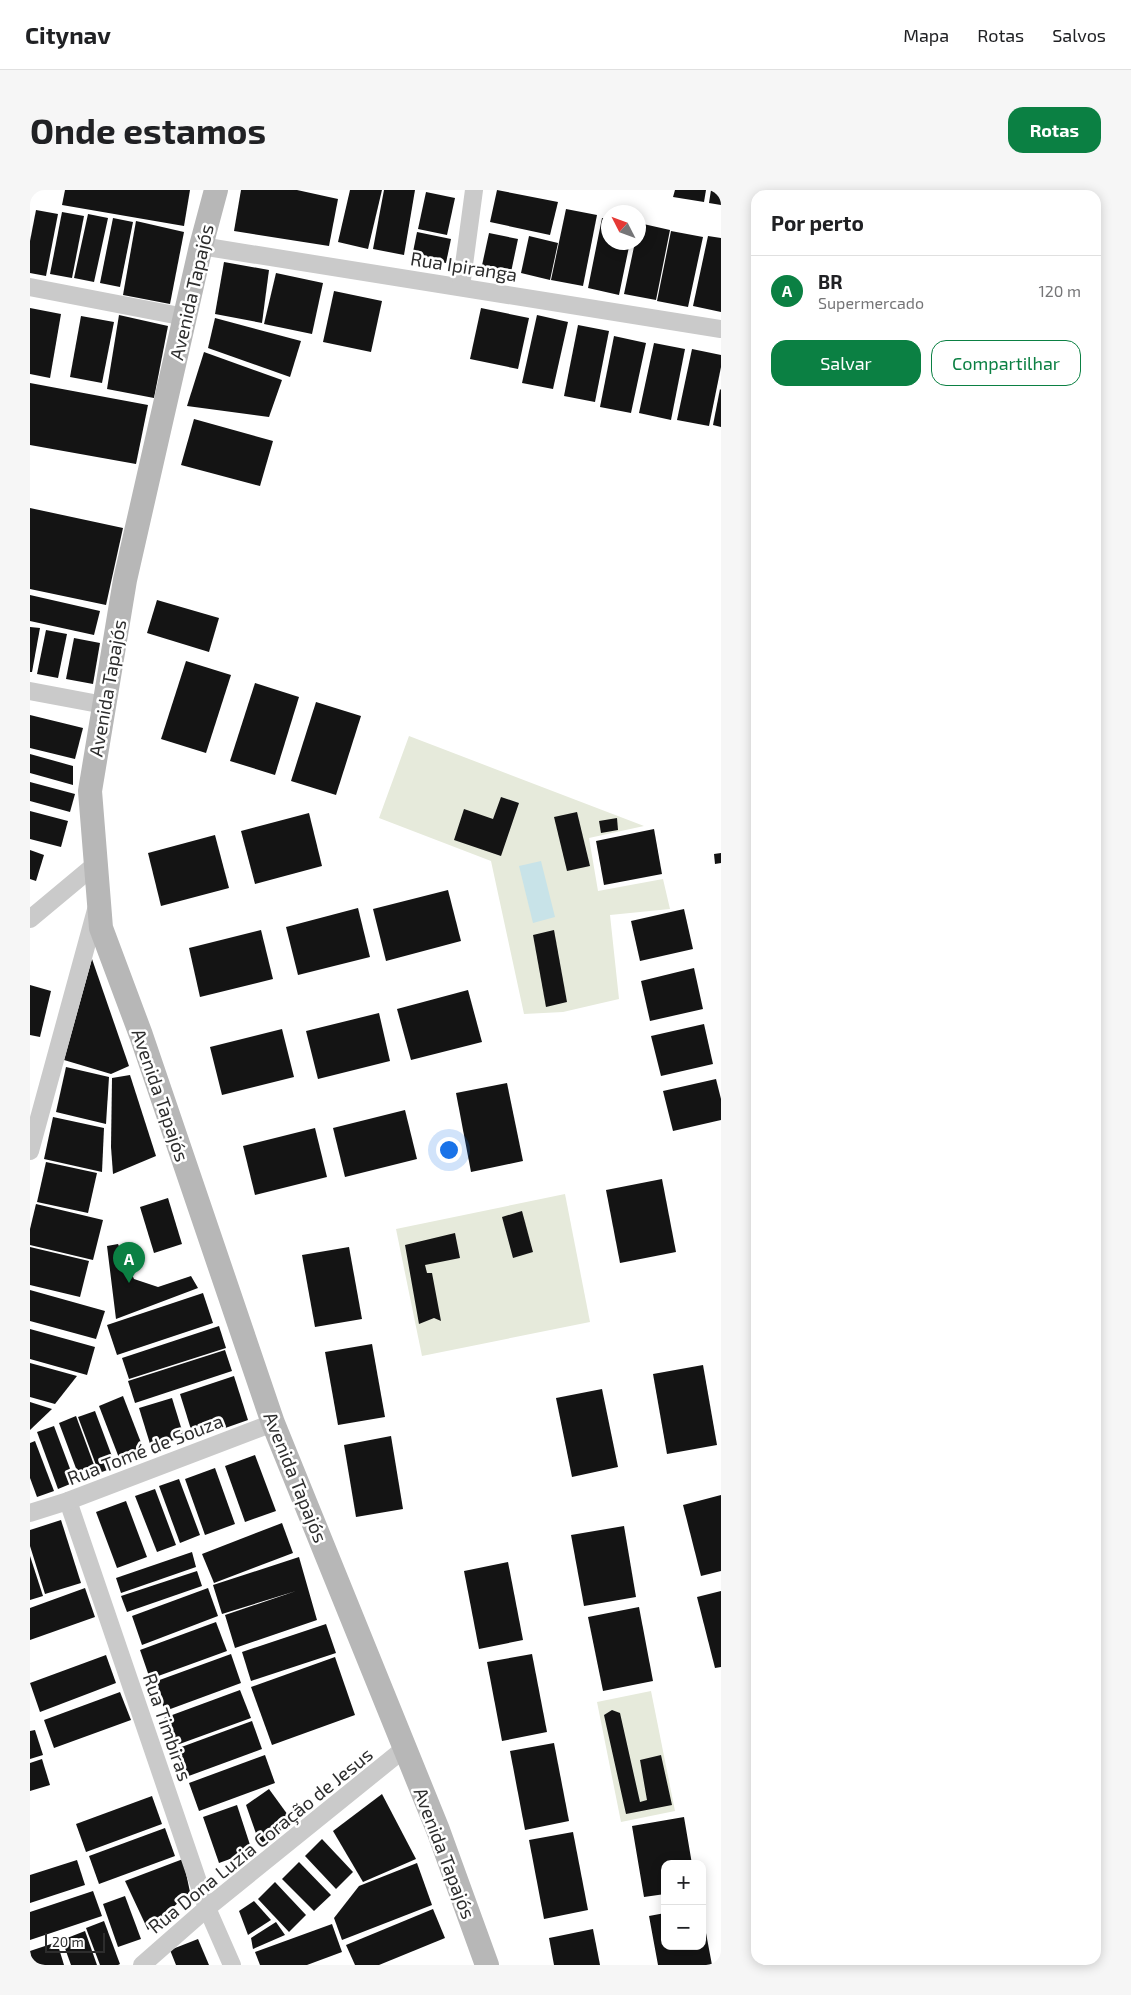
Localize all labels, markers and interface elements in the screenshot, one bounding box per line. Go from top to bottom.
text: Citynav [25,20,111,49]
text: Mapa [903,24,949,46]
text: Rotas [977,24,1024,46]
text: Salvos [1052,24,1106,46]
button: Rotas [1008,107,1101,153]
text: Onde estamos [30,109,266,151]
north arrow [601,205,646,250]
text: Por perto [771,210,864,235]
street label: Avenida Tapajós [164,222,218,362]
street label: Rua Ipiranga [409,246,519,286]
text: BR [818,270,842,293]
text: A [782,281,792,300]
text: 120 m [1038,281,1081,300]
text: Supermercado [818,293,924,312]
button: Salvar [771,340,921,386]
button: Compartilhar [931,340,1081,386]
street label: Avenida Tapajós [84,618,130,758]
street label: Avenida Tapajós [128,1026,194,1164]
your location [436,1137,462,1163]
pin: A [113,1242,145,1283]
street label: Avenida Tapajós [259,1408,333,1546]
street label: Rua Tomé de Souza [64,1409,226,1489]
street label: Rua Timbiras [139,1670,197,1784]
street label: Rua Dona Luzia Coração de Jesus [143,1742,378,1939]
street label: Avenida Tapajós [409,1784,481,1922]
map controls [661,1860,706,1950]
button: + [661,1860,706,1905]
button: − [661,1905,706,1950]
scale bar [45,1930,105,1953]
text: 20 m [52,1933,84,1950]

